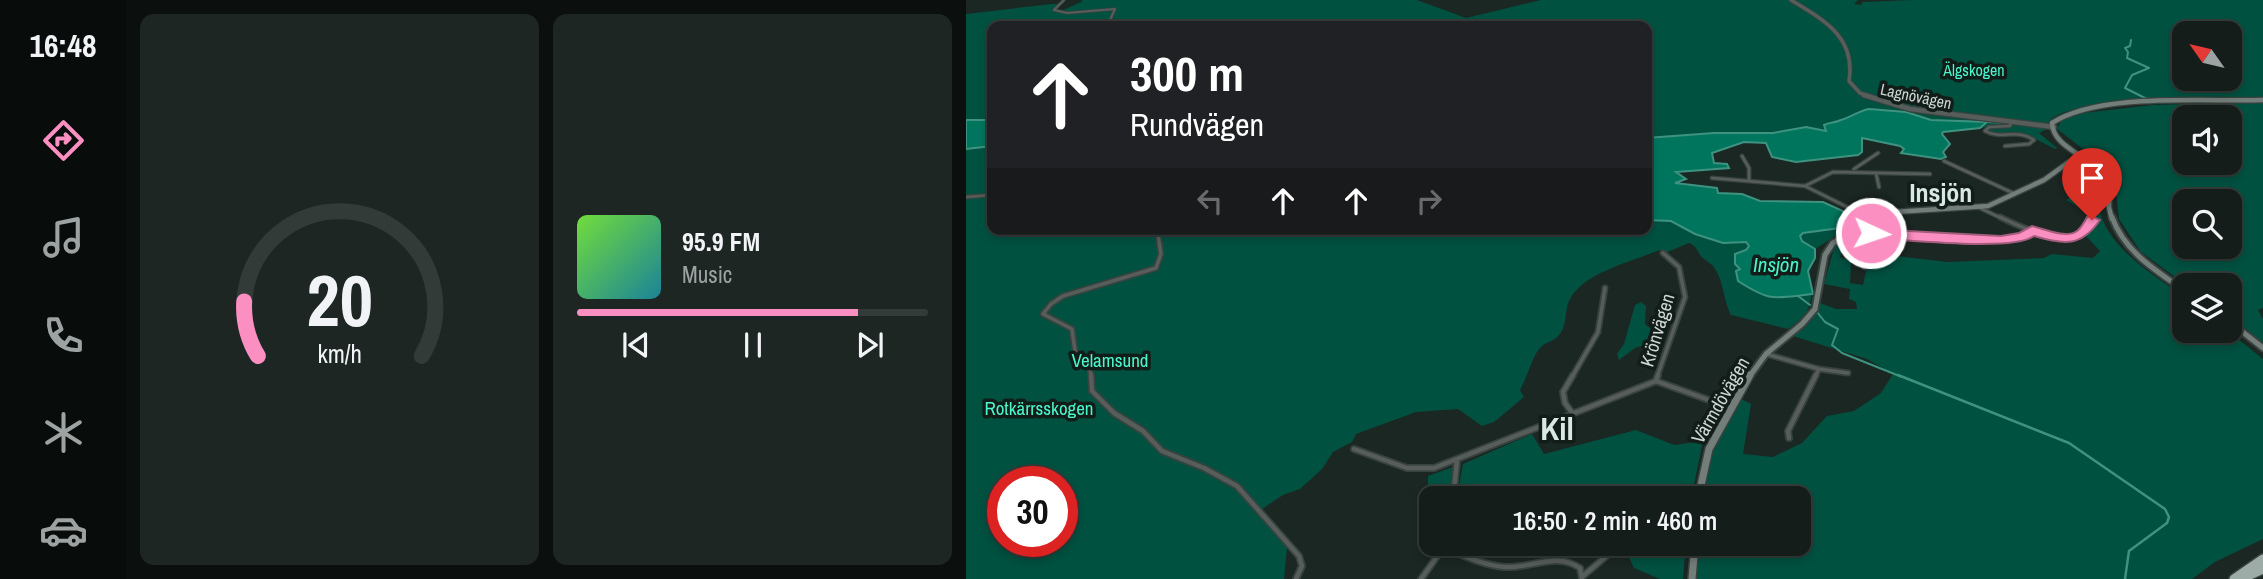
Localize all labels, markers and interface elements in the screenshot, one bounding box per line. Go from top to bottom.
north arrow [2172,21,2242,91]
map controls [2172,21,2242,343]
text: 16:48 [29,24,97,67]
text: 300 m [1130,40,1244,106]
icon: ahead [1015,49,1106,140]
park label: Älgskogen [1942,59,2005,81]
street label: Lagnövägen [1878,78,1954,114]
text: Rundvägen [1130,103,1264,146]
button: sound [2172,105,2242,175]
icon: directions [39,116,88,165]
pin [2062,148,2122,220]
icon: arrive [2073,159,2111,197]
district label: Insjön [1910,175,1972,210]
icon: left [1191,182,1229,220]
icon: ahead [1264,182,1302,220]
icon: ahead [1337,182,1375,220]
icon: right [1410,182,1448,220]
button: search [2172,189,2242,259]
position arrow [1834,196,1908,270]
icon: music [39,213,88,262]
text: 95.9 FM [682,224,760,259]
water label: Insjön [1753,250,1799,279]
text: 20 [306,251,373,349]
text: Music [682,259,732,290]
button: layers [2172,273,2242,343]
street label: Krönvägen [1634,290,1680,370]
icon: phone [39,311,88,360]
icon: previous [617,326,655,364]
icon: pause [734,326,772,364]
icon: next [851,326,889,364]
text: km/h [317,336,362,370]
park label: Velamsund [1071,347,1149,373]
street label: Värmdövägen [1685,352,1755,448]
park label: Rotkärrsskogen [984,395,1094,421]
district label: Kil [1540,407,1574,450]
icon: climate [39,408,88,457]
speed limit sign: 30 [987,466,1078,557]
text: 16:50 · 2 min · 460 m [1513,503,1717,538]
icon: car [39,506,88,555]

